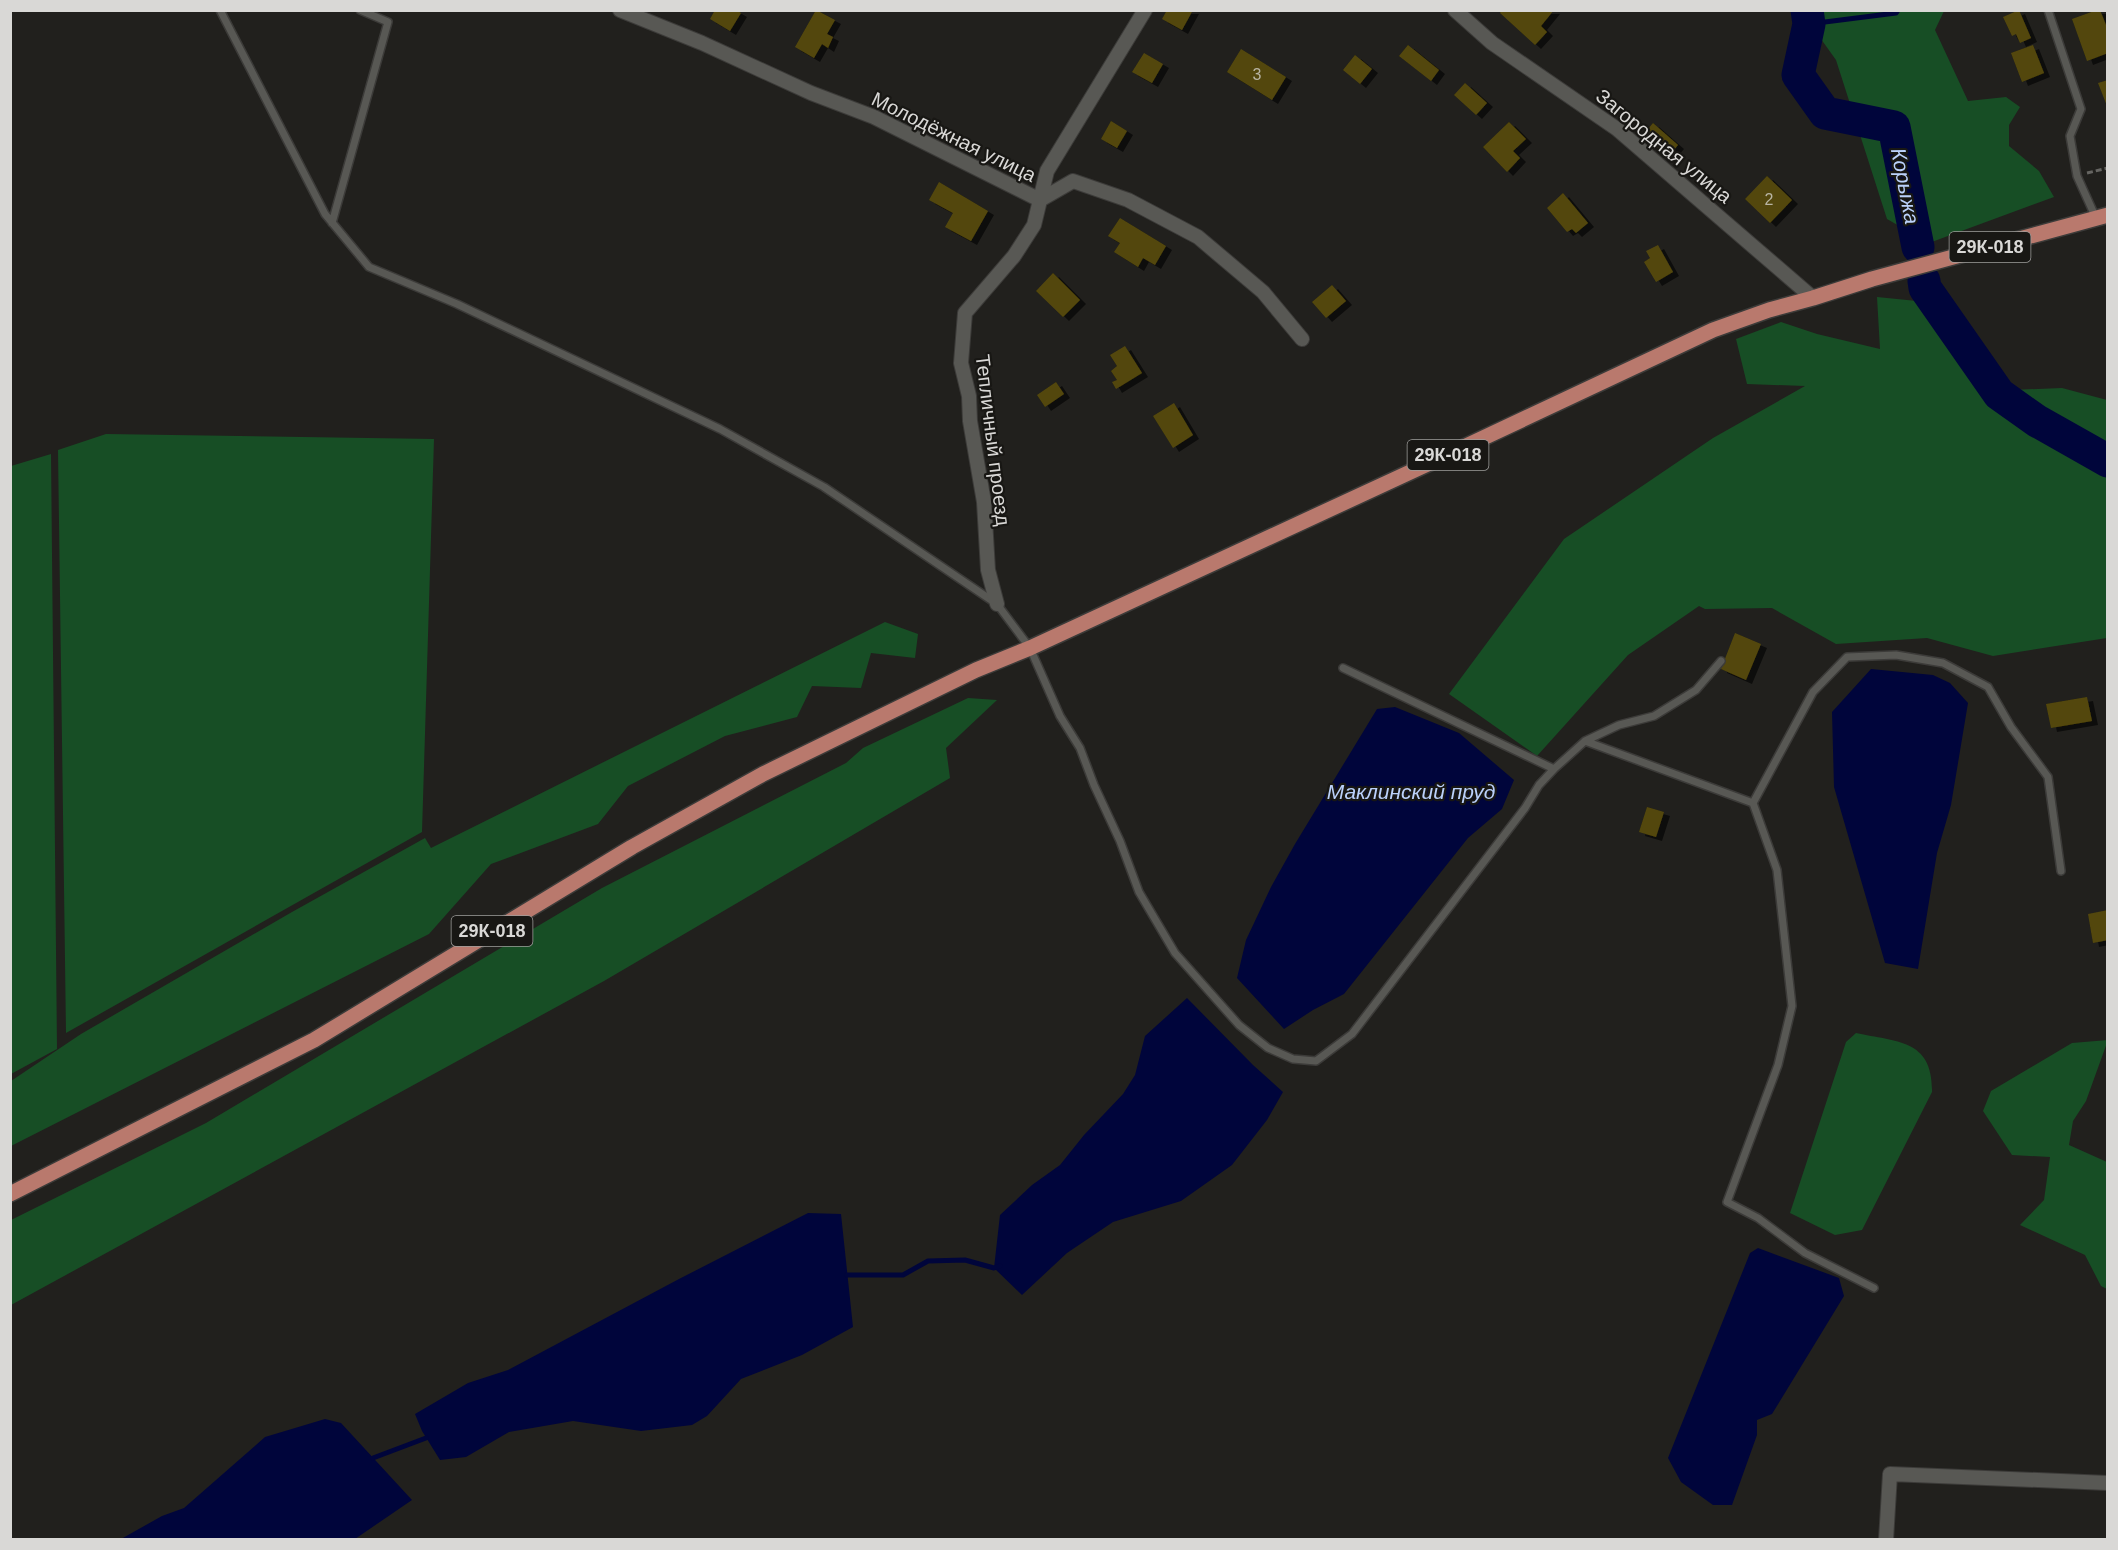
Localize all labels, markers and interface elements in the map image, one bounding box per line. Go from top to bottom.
house number: 3 [1253,66,1262,83]
street label: Загородная улица [1592,85,1737,208]
street label: Молодёжная улица [868,88,1040,187]
water label: Корыжа [1887,146,1924,226]
house number: 2 [1765,191,1774,208]
road number: 29К-018 [1950,232,2030,262]
street label: Тепличный проезд [972,353,1014,527]
road number: 29К-018 [1408,440,1488,470]
water label: Маклинский пруд [1327,780,1495,803]
road number: 29К-018 [452,916,532,946]

